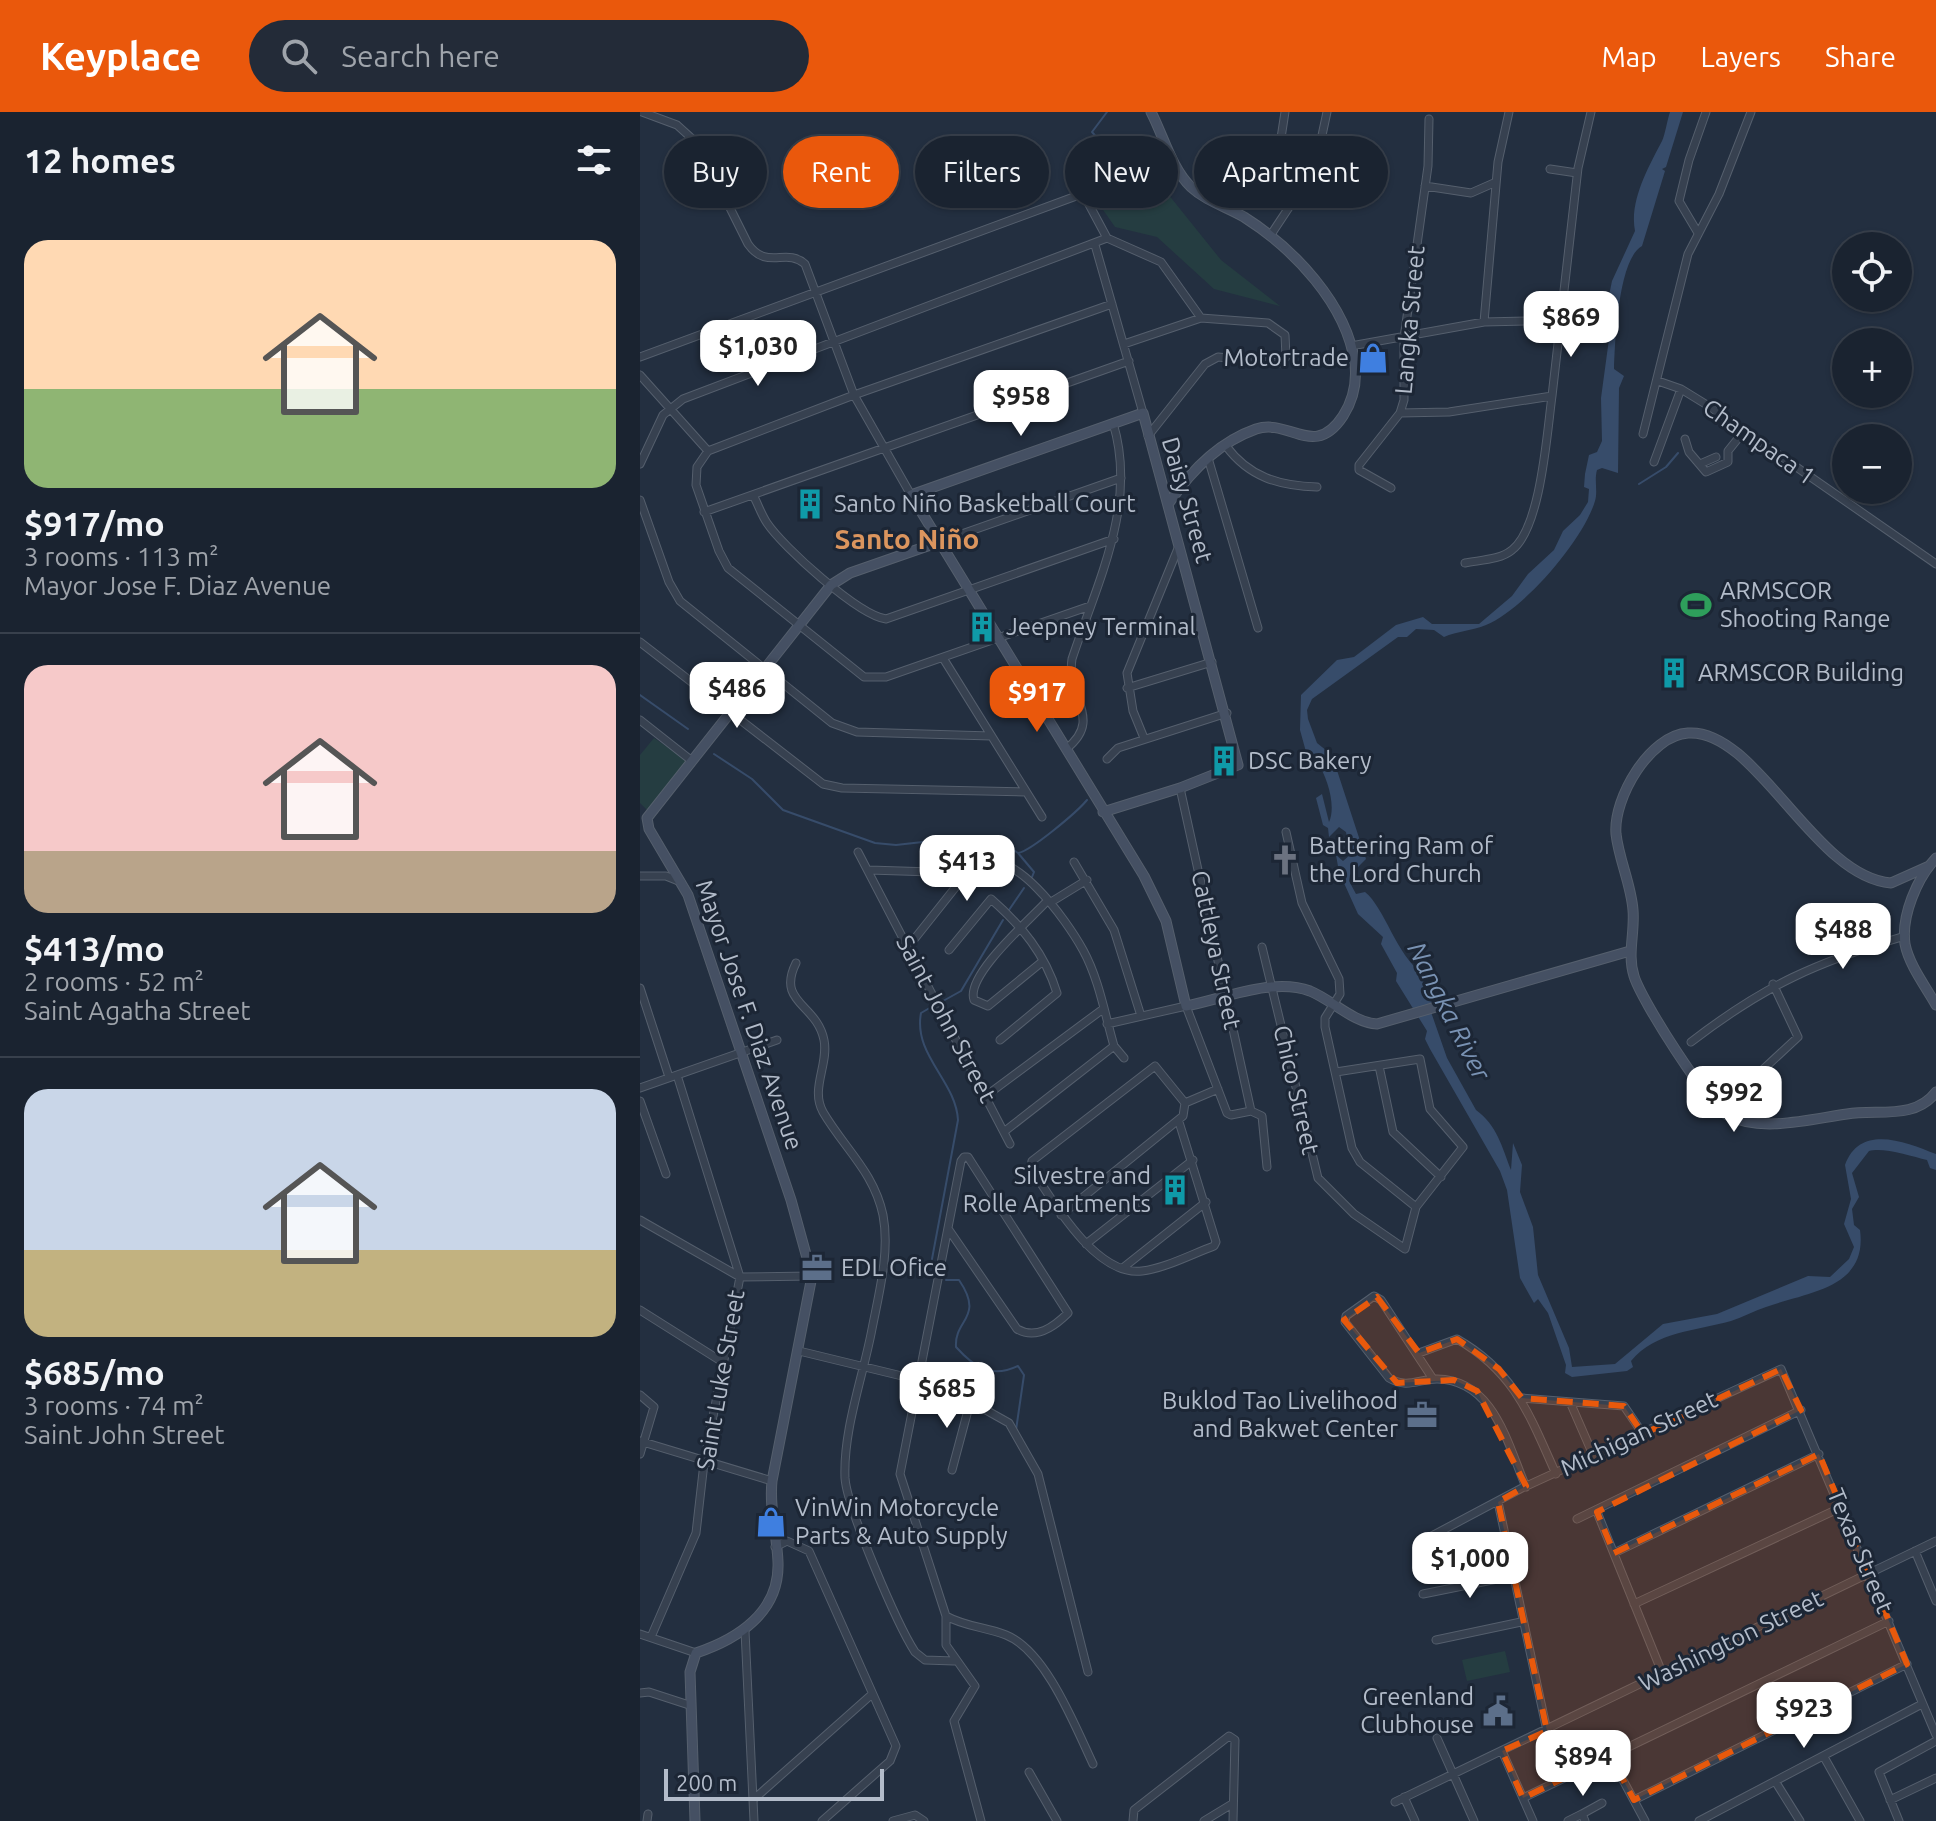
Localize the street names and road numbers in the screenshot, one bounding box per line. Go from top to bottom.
street label: Langka Street [1390,244,1429,395]
street label: Champaca 1 [1698,393,1820,490]
street label: Daisy Street [1157,434,1218,566]
street label: Cattleya Street [1186,868,1247,1032]
street label: Mayor Jose F. Diaz Avenue [691,876,808,1153]
street label: Saint John Street [891,931,1002,1107]
street label: Chico Street [1268,1023,1325,1158]
street label: Saint Luke Street [691,1287,750,1472]
street label: Michigan Street [1556,1385,1722,1482]
street label: Texas Street [1822,1484,1899,1618]
street label: Washington Street [1634,1584,1828,1697]

